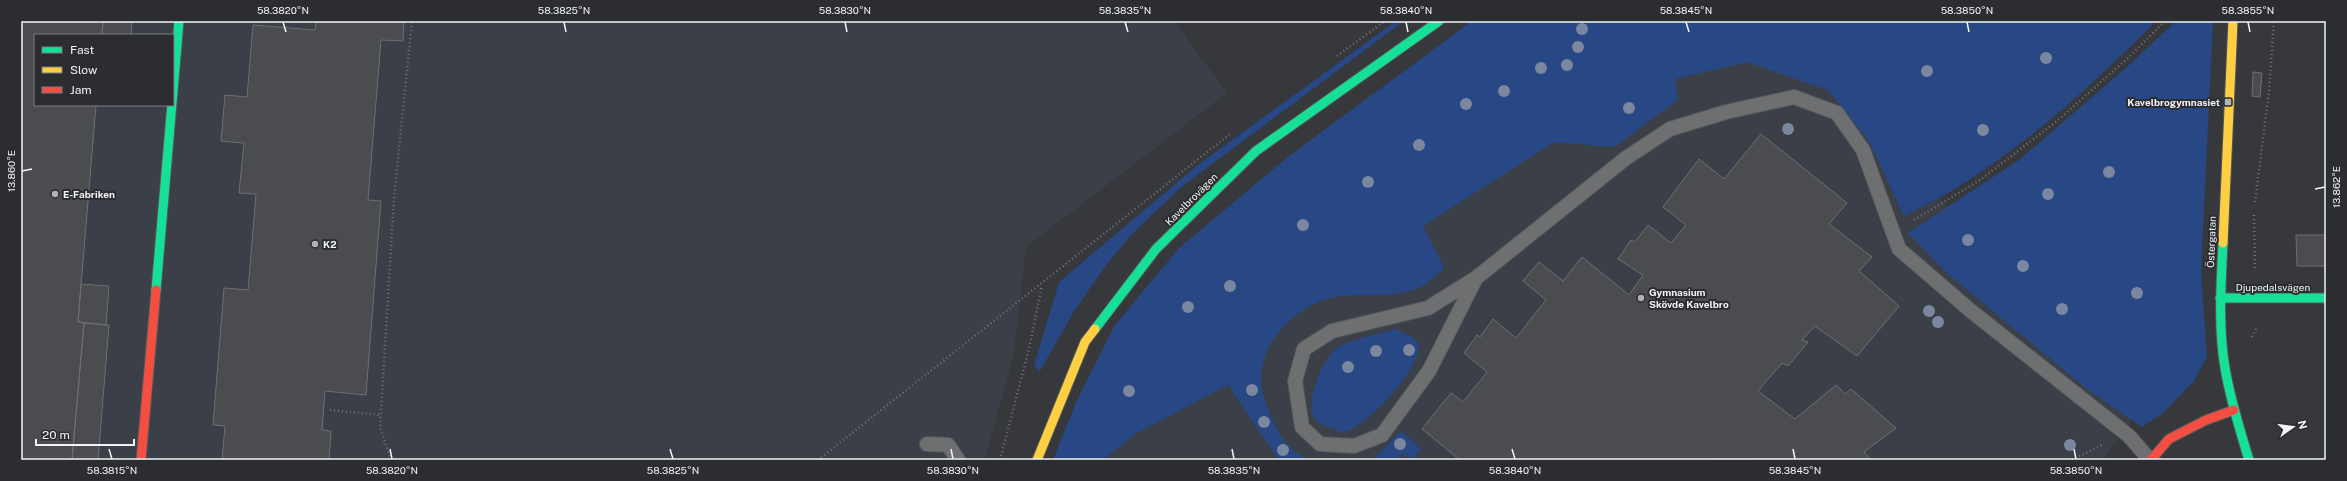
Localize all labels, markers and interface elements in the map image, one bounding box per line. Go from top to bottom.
text: 58.3820°N [257,4,309,16]
text: 58.3825°N [538,4,590,16]
text: 58.3830°N [819,4,871,16]
text: 58.3835°N [1099,4,1151,16]
text: 58.3840°N [1380,4,1432,16]
text: 58.3845°N [1660,4,1712,16]
text: 58.3850°N [1941,4,1993,16]
text: 58.3855°N [2222,4,2274,16]
legend [34,34,174,106]
text: Fast [70,43,95,57]
text: Slow [70,63,98,77]
text: Jam [70,83,92,97]
place label: Kavelbrogymnasiet [2127,96,2220,108]
marker: Kavelbrogymnasiet [2223,97,2233,107]
text: 13.860°E [5,150,17,192]
text: 13.862°E [2330,166,2342,208]
street label: Kavelbrovägen [1162,170,1220,228]
place label: E-Fabriken [63,188,115,200]
marker: E-Fabriken [50,189,60,199]
street label: Östergatan [2204,216,2218,268]
place label: K2 [323,238,337,250]
marker: K2 [310,239,320,249]
street label: Djupedalsvägen [2236,281,2310,293]
place label: Gymnasium Skövde Kavelbro [1649,286,1729,310]
marker: Gymnasium Skövde Kavelbro [1636,293,1646,303]
north arrow [2273,407,2313,447]
text: N [2296,419,2310,430]
scale bar [36,421,134,447]
text: 20 m [42,428,70,442]
text: 58.3815°N [87,464,137,476]
text: 58.3820°N [366,464,418,476]
text: 58.3825°N [647,464,699,476]
text: 58.3830°N [927,464,979,476]
text: 58.3835°N [1208,464,1260,476]
text: 58.3840°N [1489,464,1541,476]
text: 58.3845°N [1769,464,1821,476]
text: 58.3850°N [2050,464,2102,476]

